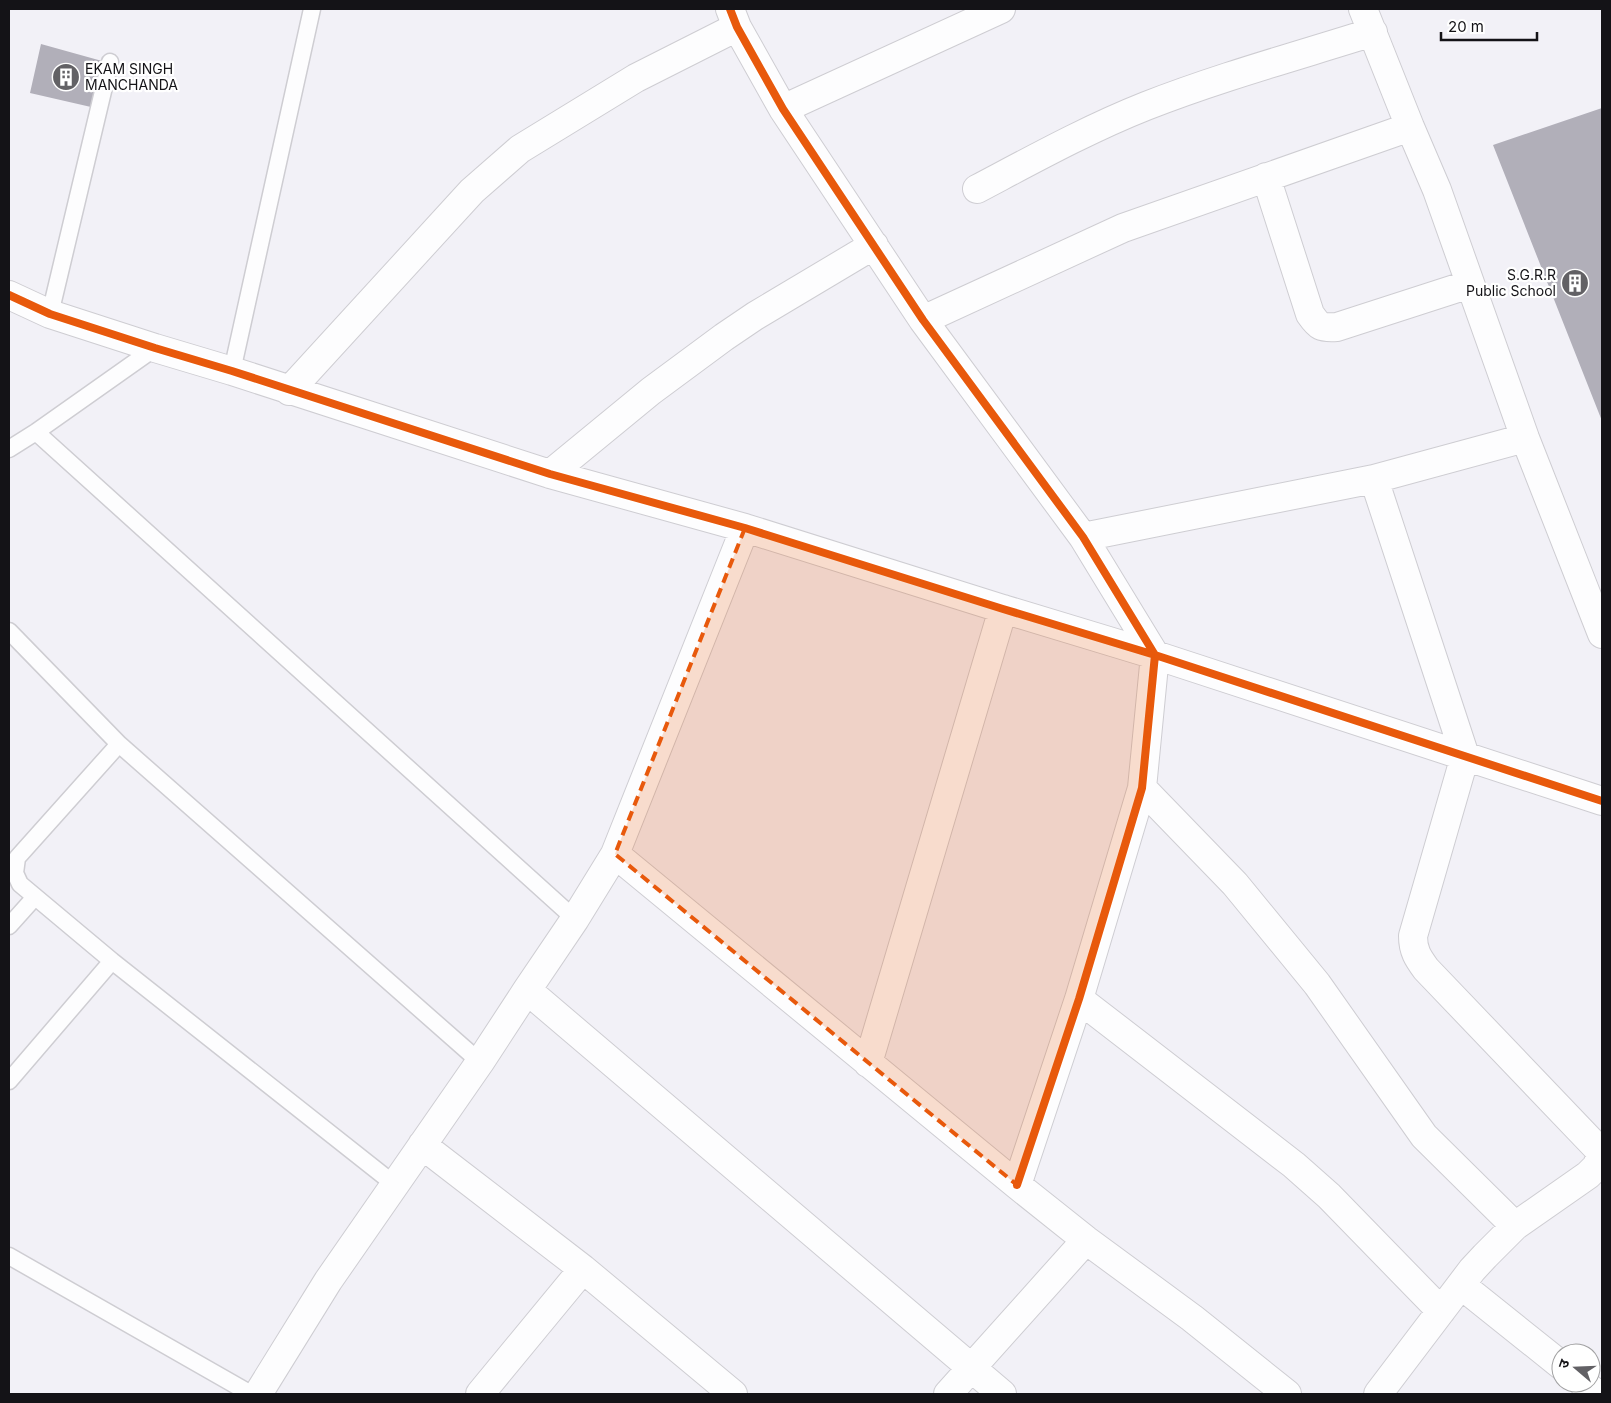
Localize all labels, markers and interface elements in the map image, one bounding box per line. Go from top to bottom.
scale bar [1441,10,1537,42]
text: 20 m [1448,17,1484,36]
place label: EKAM SINGH MANCHANDA [85,60,178,93]
building icon: EKAM SINGH MANCHANDA [51,62,81,92]
place label: S.G.R.R Public School [1466,266,1556,299]
building icon: S.G.R.R Public School [1560,268,1590,298]
north arrow [1551,1343,1601,1393]
text: उ [1554,1356,1573,1370]

